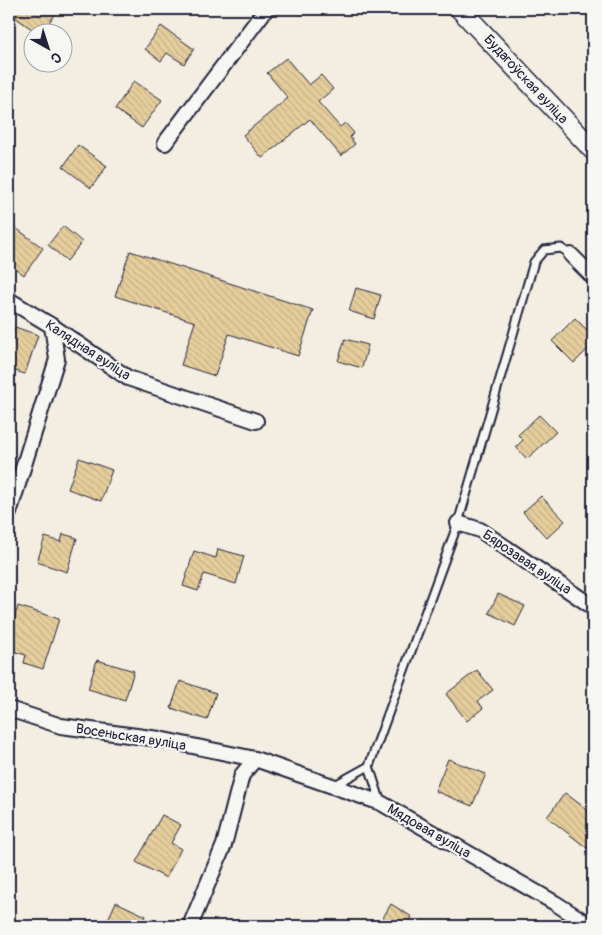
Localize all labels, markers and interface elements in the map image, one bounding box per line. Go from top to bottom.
north arrow [22,22,72,72]
street label: Будагоўская вуліца [480,31,572,127]
text: С [47,48,65,67]
street label: Калядная вуліца [42,316,134,384]
street label: Бярозавая вуліца [479,526,575,598]
street label: Восеньская вуліца [75,720,187,754]
street label: Мядовая вуліца [384,800,474,862]

